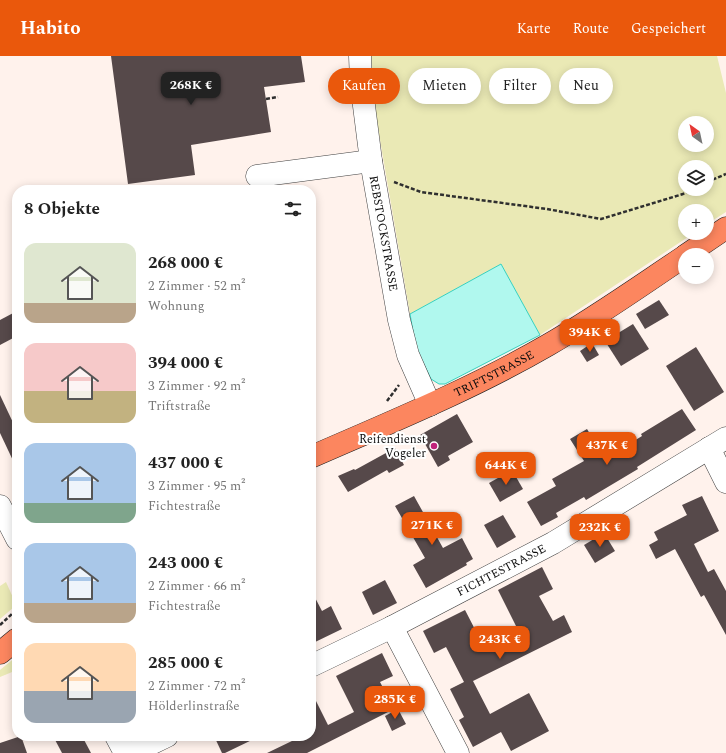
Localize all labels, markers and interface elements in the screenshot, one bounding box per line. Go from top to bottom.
text: Habito [20,14,81,43]
text: Karte [517,18,551,39]
text: Route [573,18,609,39]
text: Gespeichert [631,18,706,39]
chip: Kaufen [328,68,400,104]
chip: Mieten [408,68,481,104]
chip: Filter [489,68,551,104]
chip: Neu [559,68,613,104]
pin: 268K € [158,72,224,106]
text: 268K € [170,75,212,95]
north arrow [678,116,714,152]
map controls [678,116,714,284]
button: layers [678,160,714,196]
street label: REBSTOCKSTRASSE [364,174,403,293]
text: 8 Objekte [24,196,100,222]
icon: filters [282,198,304,220]
button: + [678,204,714,240]
button: − [678,248,714,284]
text: 268 000 € [148,250,223,276]
icon: home [56,259,104,307]
text: 2 Zimmer · 52 m² [148,276,245,296]
text: Wohnung [148,296,205,316]
pin: 394K € [557,319,623,353]
text: 394K € [569,322,611,342]
street label: TRIFTSTRASSE [451,346,538,403]
text: 394 000 € [148,350,223,376]
icon: home [56,359,104,407]
text: 3 Zimmer · 92 m² [148,376,245,396]
text: Triftstraße [148,396,211,416]
place label: Reifendienst Vogeler [359,430,426,463]
pin: 437K € [574,432,640,466]
text: 437K € [586,435,628,455]
marker: Reifendienst Vogeler [429,441,439,451]
text: 437 000 € [148,450,223,476]
pin: 644K € [473,452,539,486]
text: 644K € [485,455,527,475]
icon: home [56,459,104,507]
text: 3 Zimmer · 95 m² [148,476,245,496]
text: Fichtestraße [148,496,221,516]
pin: 271K € [399,512,465,546]
pin: 232K € [567,514,633,548]
text: 271K € [411,515,453,535]
text: 232K € [579,517,621,537]
street label: FICHTESTRASSE [453,539,549,602]
text: 243 000 € [148,550,223,576]
icon: home [56,559,104,607]
text: 2 Zimmer · 66 m² [148,576,245,596]
text: Fichtestraße [148,596,221,616]
pin: 243K € [467,626,533,660]
text: 243K € [479,629,521,649]
text: 285 000 € [148,650,223,676]
icon: home [56,659,104,707]
text: 2 Zimmer · 72 m² [148,676,245,696]
pin: 285K € [362,686,428,720]
text: 285K € [374,689,416,709]
text: Hölderlinstraße [148,696,240,716]

